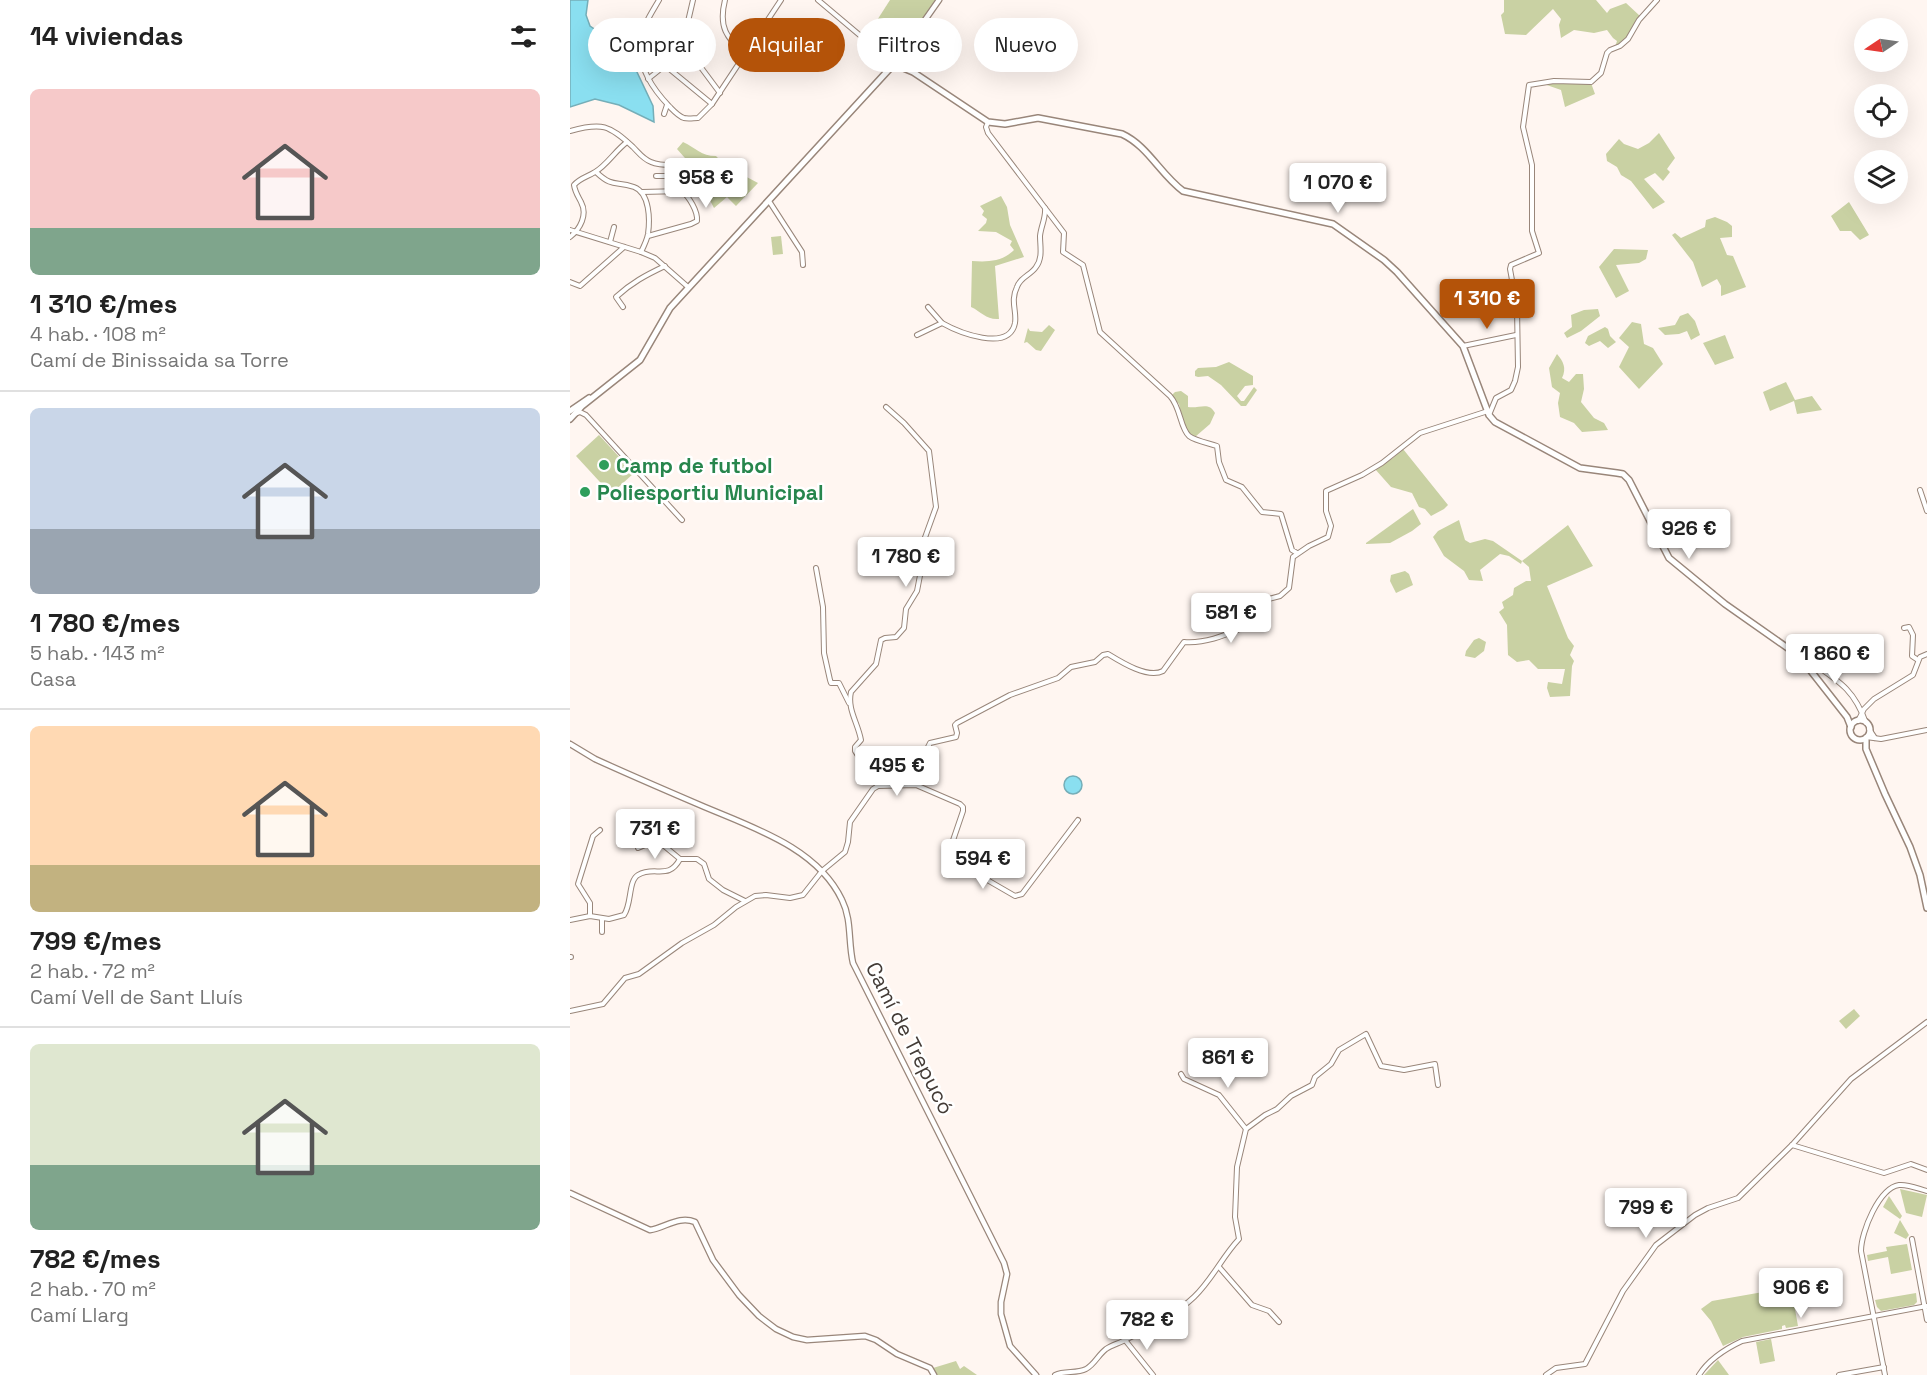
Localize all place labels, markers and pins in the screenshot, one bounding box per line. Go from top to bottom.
pin: 958 € [664,158,748,209]
pin: 1 070 € [1283,163,1393,214]
pin: 1 310 € [1432,279,1542,330]
place label: Camp de futbol [616,452,773,479]
marker: Camp de futbol [597,458,611,472]
place label: Poliesportiu Municipal [597,479,824,506]
marker: Poliesportiu Municipal [578,485,592,499]
pin: 926 € [1647,509,1731,560]
pin: 1 780 € [851,537,961,588]
pin: 581 € [1189,593,1273,644]
pin: 1 860 € [1780,634,1890,685]
pin: 495 € [855,746,939,797]
pin: 731 € [613,809,697,860]
pin: 594 € [941,839,1025,890]
pin: 861 € [1186,1038,1270,1089]
pin: 799 € [1604,1188,1688,1239]
pin: 906 € [1759,1268,1843,1319]
pin: 782 € [1105,1300,1189,1351]

